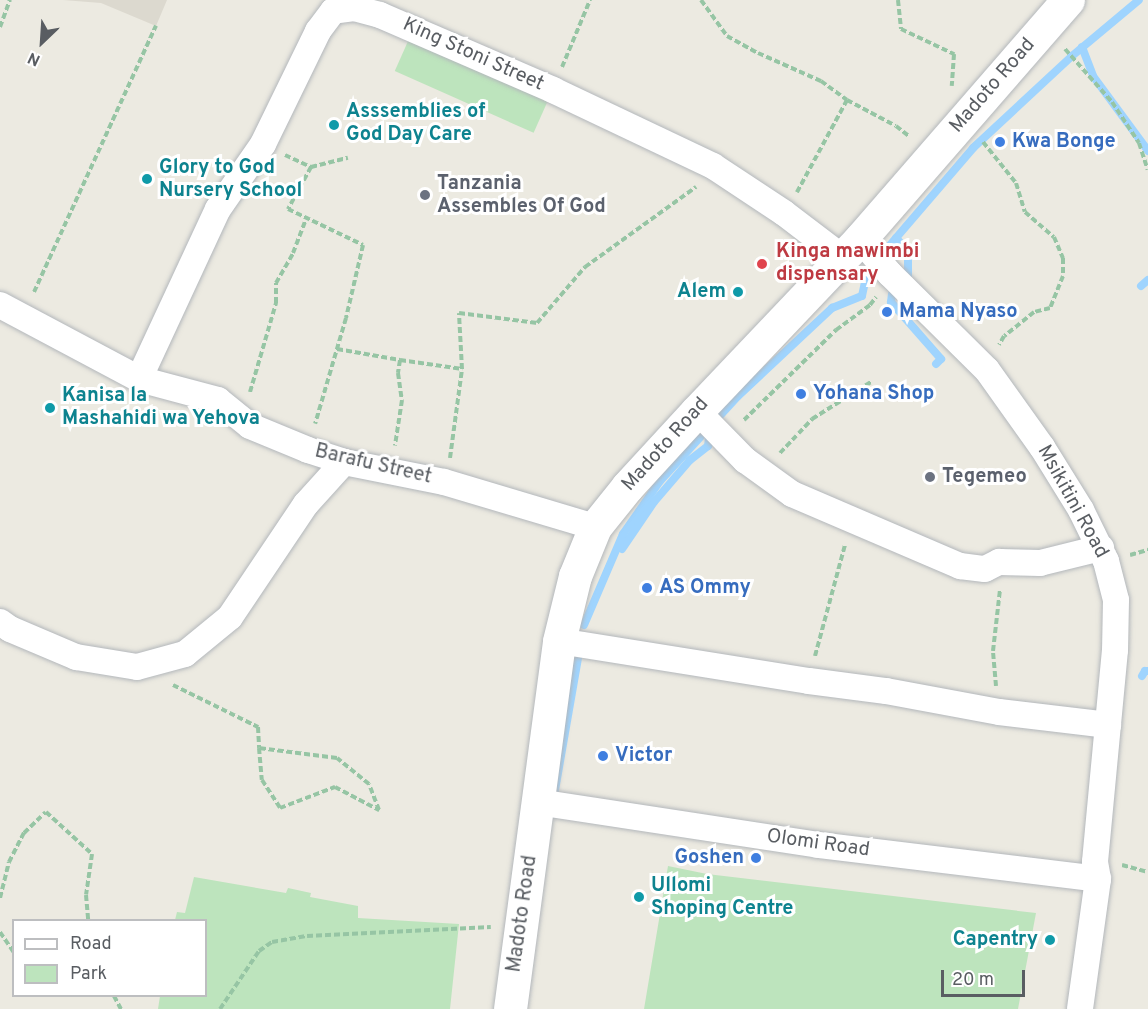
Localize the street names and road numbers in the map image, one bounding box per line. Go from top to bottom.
street label: King Stoni Street [399,13,547,97]
street label: Madoto Road [945,34,1041,138]
street label: Madoto Road [618,393,714,497]
street label: Barafu Street [312,440,434,490]
street label: Msikitini Road [1031,441,1113,563]
street label: Olomi Road [765,825,871,863]
street label: Madoto Road [503,854,543,974]

